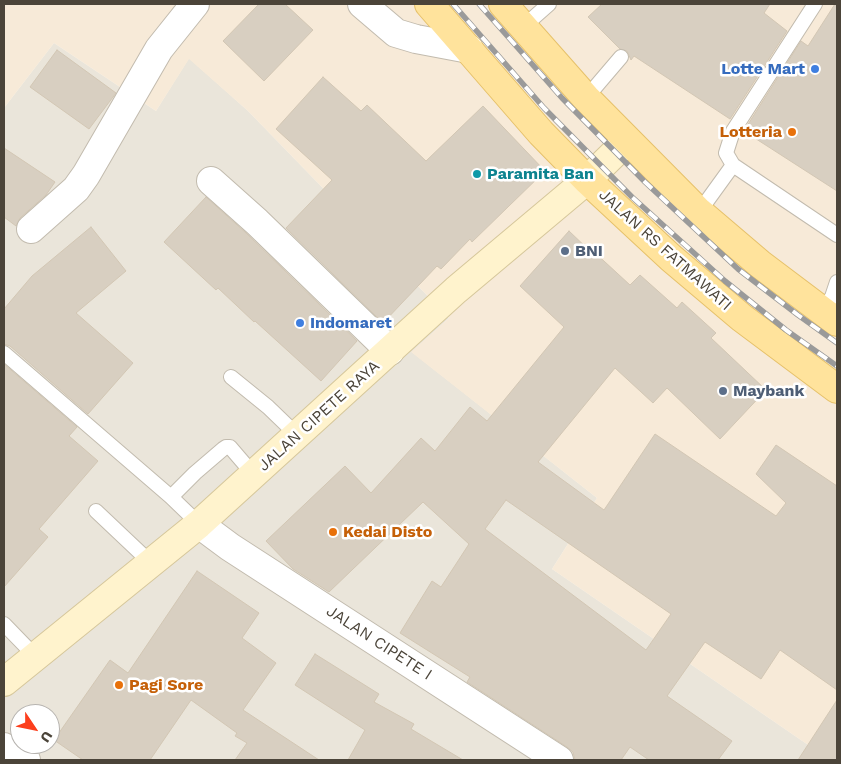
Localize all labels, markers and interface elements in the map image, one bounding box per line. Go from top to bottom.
place label: Lotte Mart [721,59,805,79]
marker: Lotte Mart [809,63,821,75]
place label: Lotteria [719,122,782,142]
marker: Lotteria [786,126,798,138]
place label: Paramita Ban [487,164,594,184]
marker: Paramita Ban [471,168,483,180]
street label: JALAN RS FATMAWATI [595,185,735,315]
place label: BNI [575,241,603,261]
marker: BNI [559,245,571,257]
place label: Indomaret [310,313,392,333]
marker: Indomaret [294,317,306,329]
street label: JALAN CIPETE RAYA [254,357,384,475]
place label: Maybank [733,381,804,401]
marker: Maybank [717,385,729,397]
place label: Kedai Disto [343,522,432,542]
marker: Kedai Disto [327,526,339,538]
street label: JALAN CIPETE I [322,602,436,684]
place label: Pagi Sore [129,675,203,695]
marker: Pagi Sore [113,679,125,691]
north arrow [10,704,60,754]
text: U [37,728,56,745]

